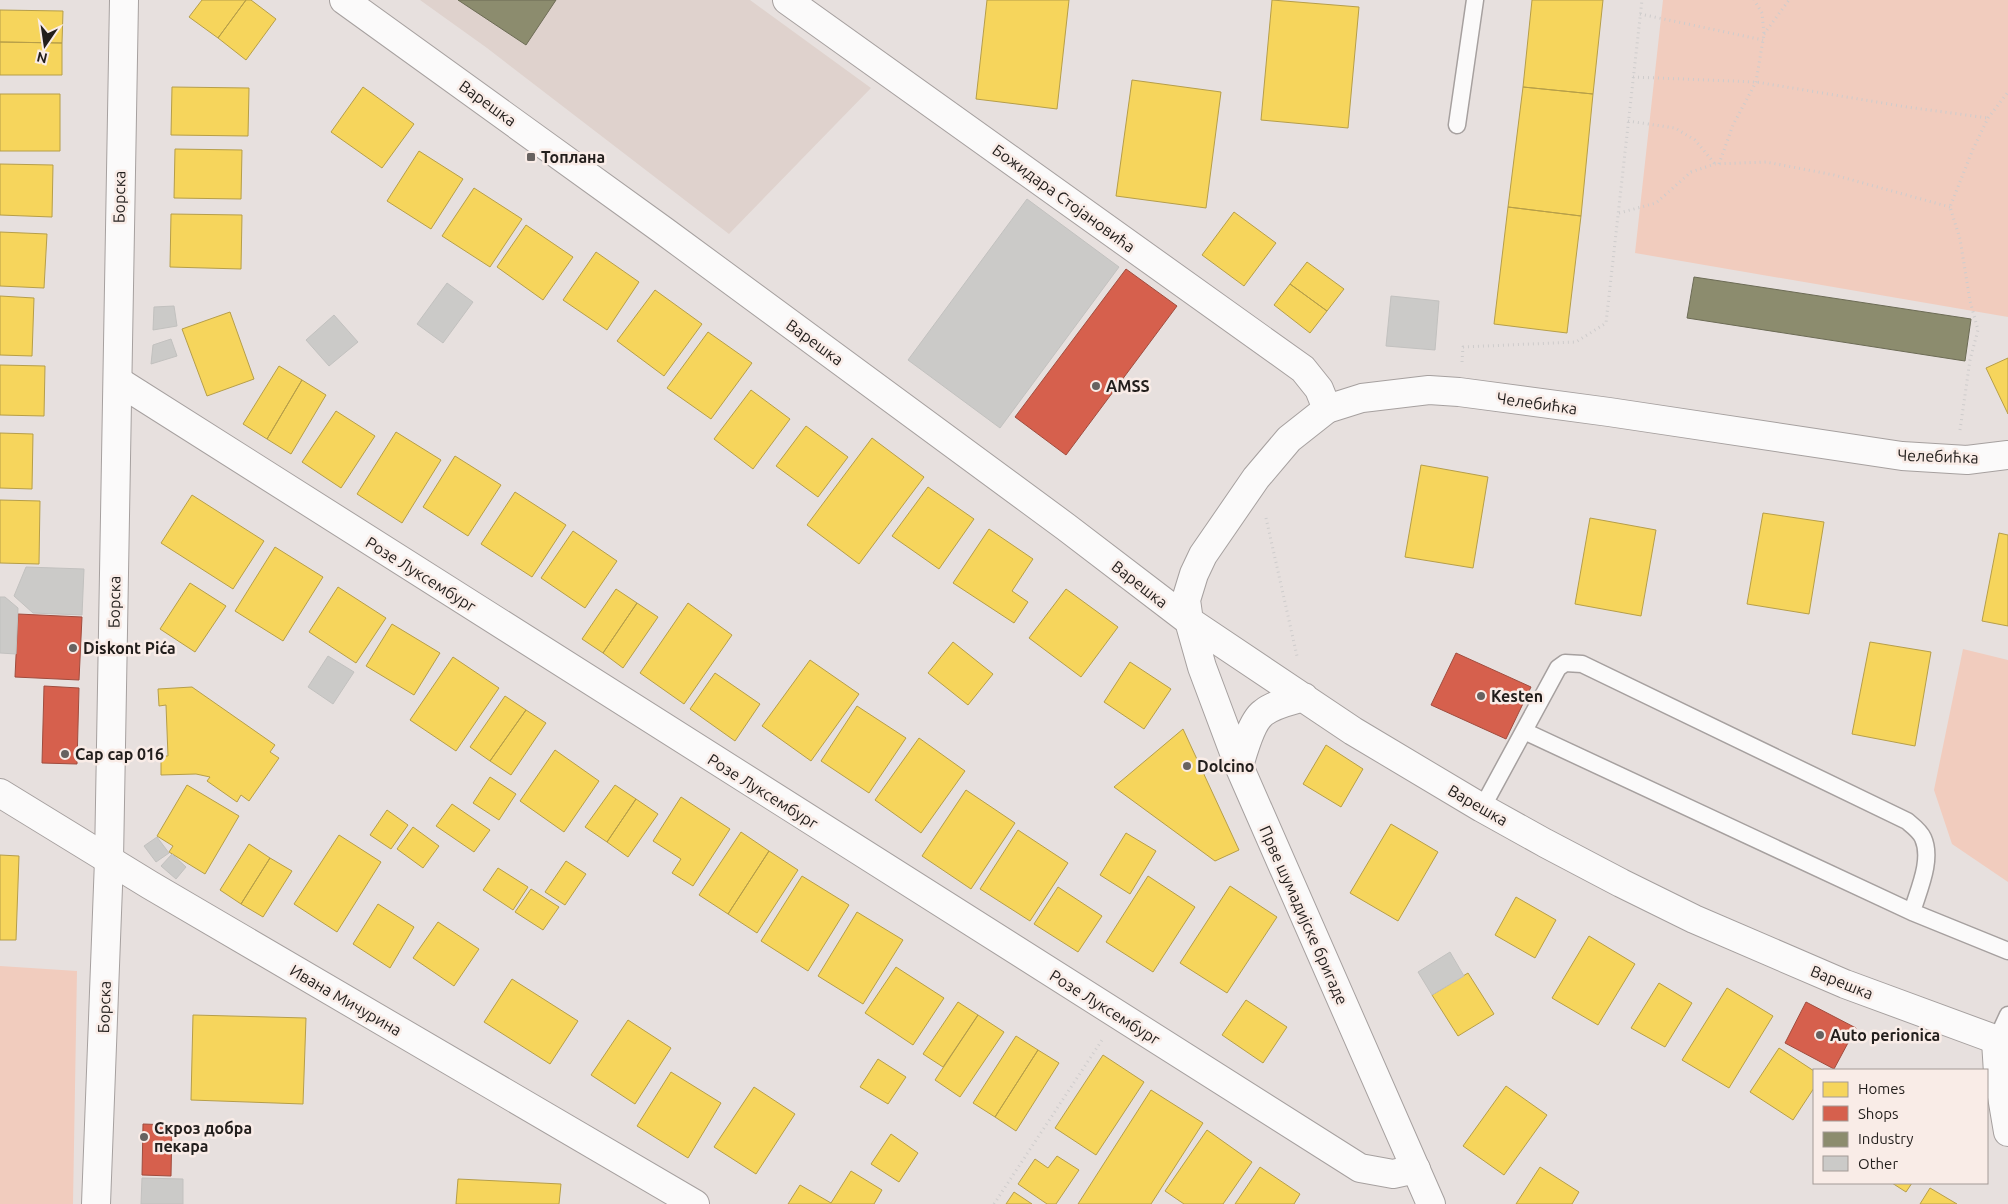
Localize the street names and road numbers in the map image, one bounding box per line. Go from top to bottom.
street label: Варешка [456,76,520,130]
street label: Божидара Стојановића [989,140,1139,256]
street label: Борска [110,171,128,223]
street label: Варешка [783,315,847,369]
street label: Челебићка [1495,388,1579,418]
street label: Челебићка [1897,446,1979,466]
street label: Розе Луксембург [363,533,480,615]
street label: Варешка [1108,557,1172,611]
street label: Борска [105,576,123,628]
street label: Розе Луксембург [705,750,822,832]
street label: Варешка [1445,781,1511,829]
street label: Прве шумадијске бригаде [1256,823,1352,1007]
street label: Ивана Мичурина [287,961,405,1039]
street label: Варешка [1808,961,1876,1003]
street label: Розе Луксембург [1047,966,1164,1048]
street label: Борска [94,980,114,1034]

